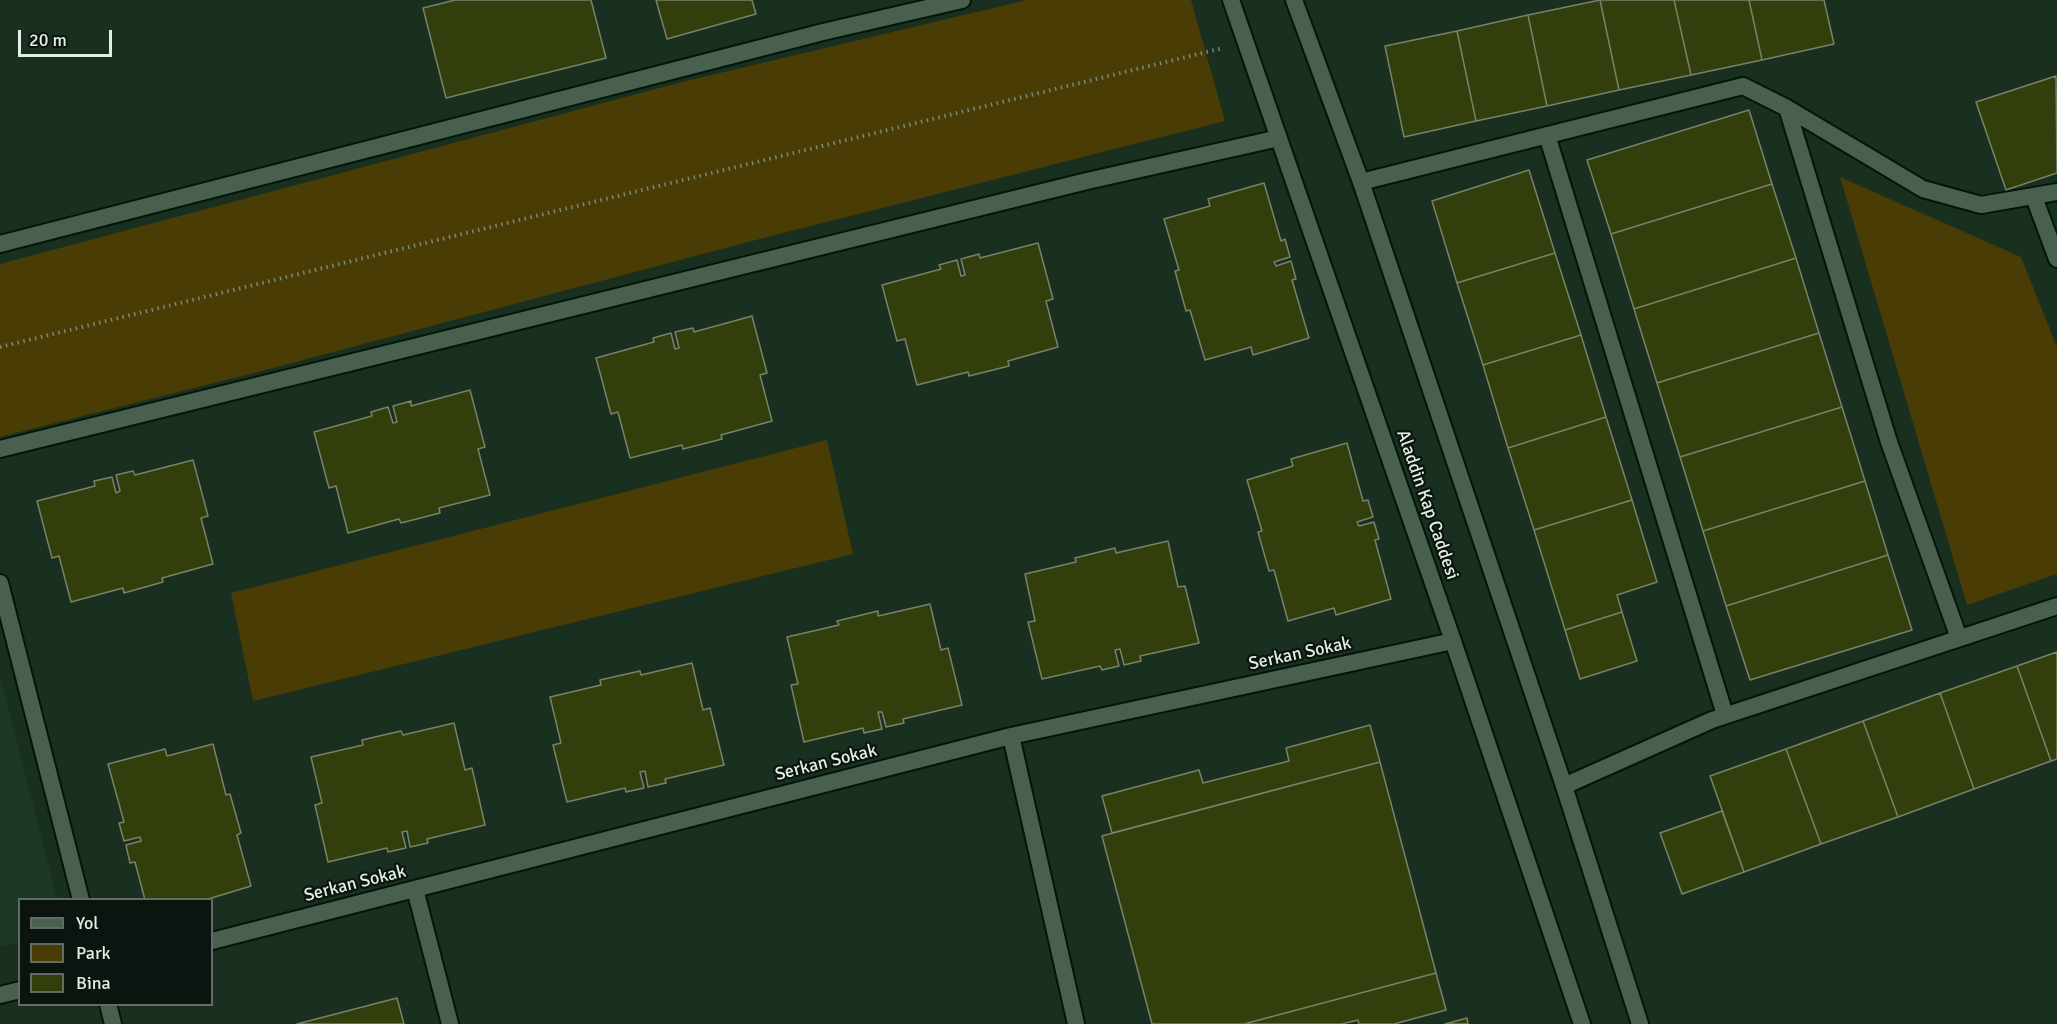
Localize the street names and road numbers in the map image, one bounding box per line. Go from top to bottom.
street label: Aladdin Kap Caddesi [1391,427,1463,583]
street label: Serkan Sokak [1247,633,1353,675]
street label: Serkan Sokak [773,740,879,786]
street label: Serkan Sokak [302,861,408,907]

